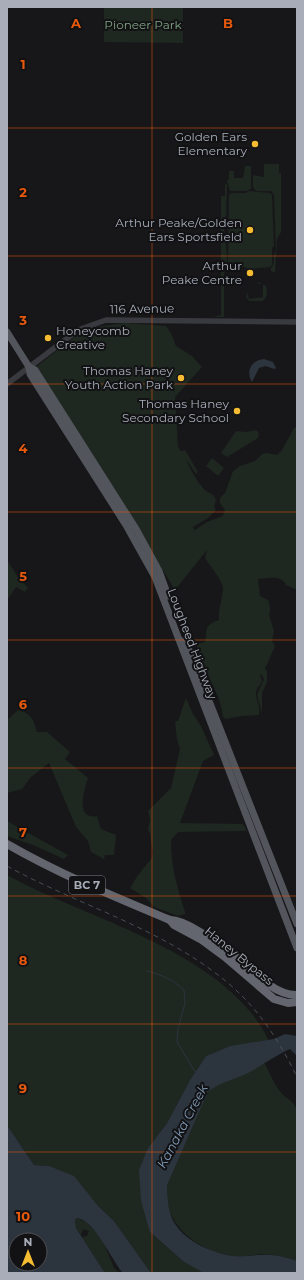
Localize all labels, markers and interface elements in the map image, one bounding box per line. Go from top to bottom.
text: A [70,15,82,31]
text: B [223,15,233,31]
park label: Pioneer Park [104,17,182,32]
text: 1 [20,56,26,72]
place label: Golden Ears Elementary [175,129,247,158]
marker: Golden Ears Elementary [250,139,260,149]
text: 2 [19,184,27,200]
place label: Arthur Peake/Golden Ears Sportsfield [115,215,242,244]
marker: Arthur Peake/Golden Ears Sportsfield [245,225,255,235]
place label: Arthur Peake Centre [162,258,242,287]
marker: Arthur Peake Centre [245,268,255,278]
street label: 116 Avenue [110,300,174,317]
text: 3 [18,312,27,328]
place label: Honeycomb Creative [56,323,130,352]
marker: Honeycomb Creative [43,333,53,343]
place label: Thomas Haney Youth Action Park [65,363,174,392]
marker: Thomas Haney Youth Action Park [176,373,186,383]
place label: Thomas Haney Secondary School [122,396,229,425]
marker: Thomas Haney Secondary School [232,406,242,416]
text: 4 [19,440,28,456]
text: 5 [19,568,27,584]
street label: Lougheed Highway [164,586,221,702]
text: 6 [19,696,28,712]
text: 7 [19,824,27,840]
road number: BC 7 [69,876,105,894]
street label: Haney Bypass [202,923,277,988]
text: 8 [19,952,28,968]
text: 9 [19,1080,27,1096]
water label: Kanaka Creek [153,1080,211,1171]
text: 10 [16,1208,30,1224]
north arrow [8,1232,48,1272]
text: N [24,1235,32,1249]

